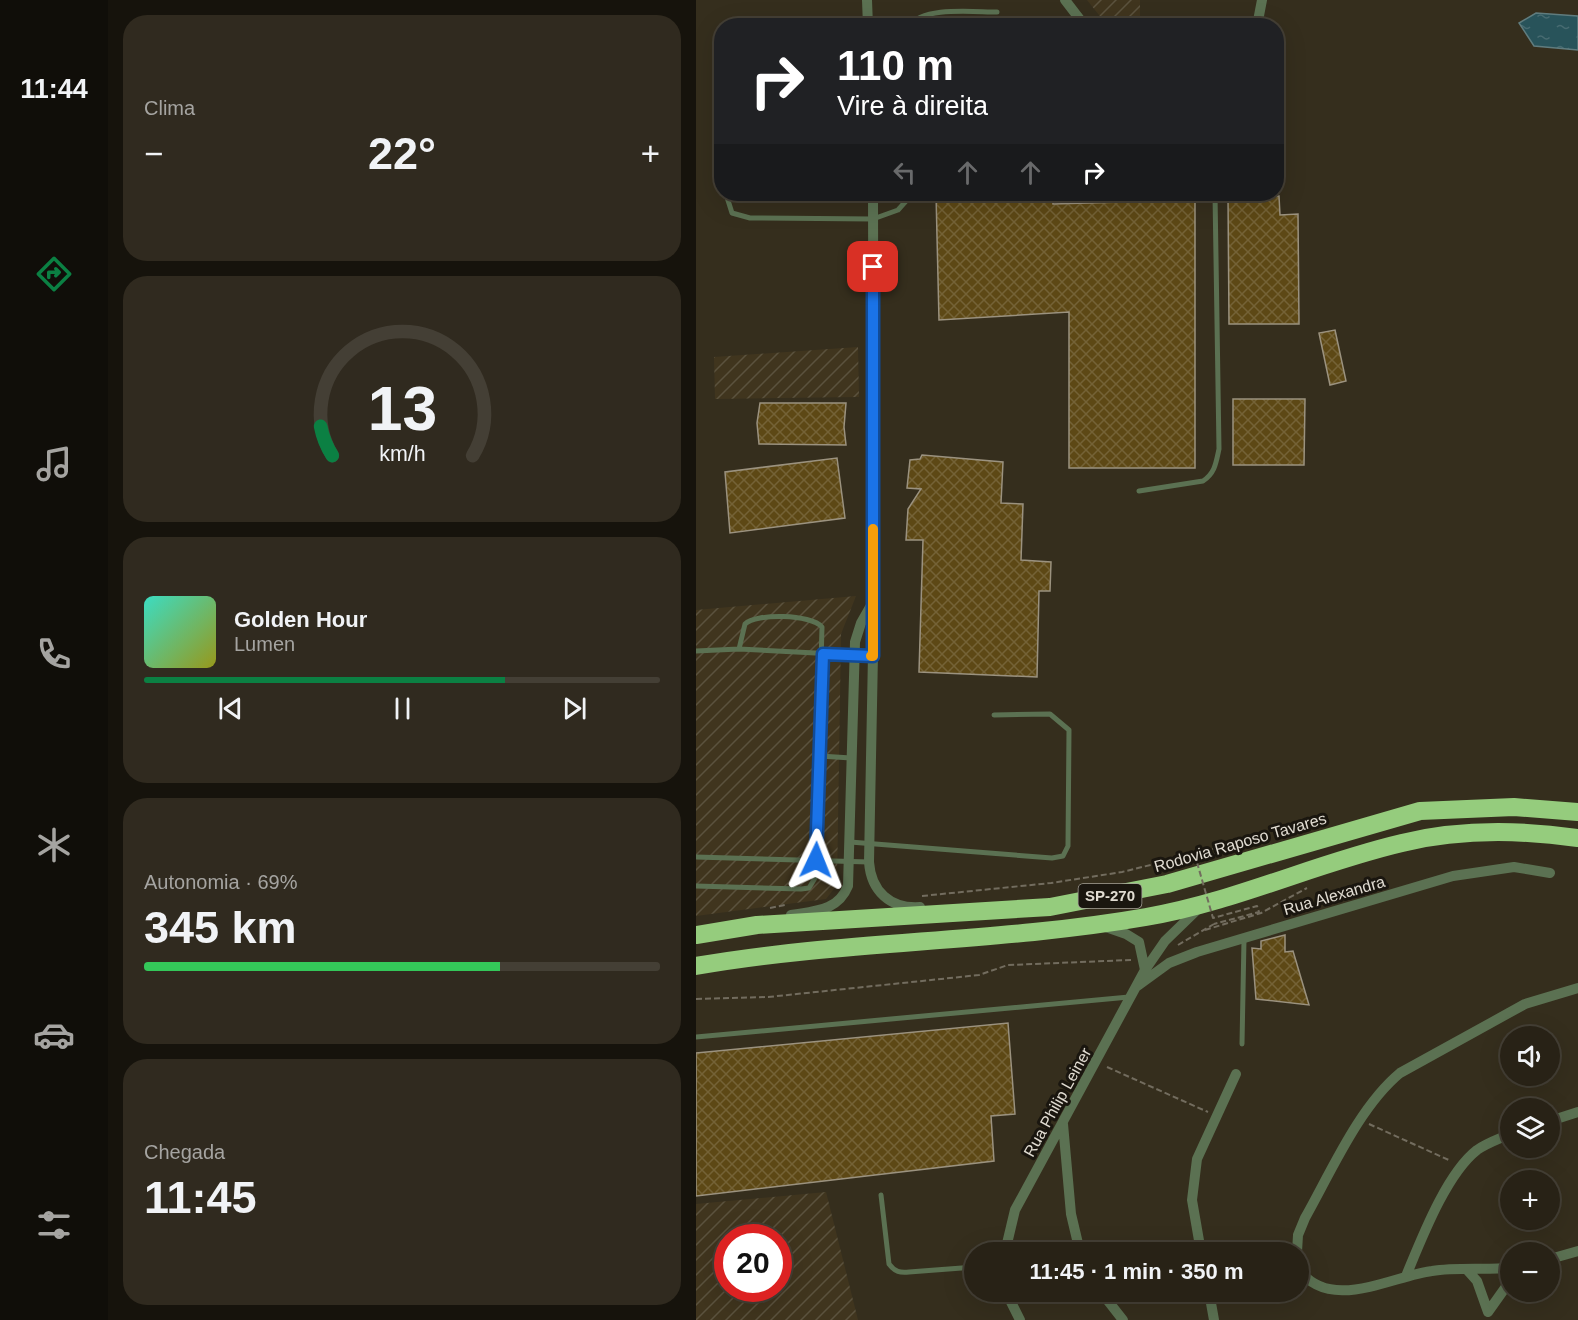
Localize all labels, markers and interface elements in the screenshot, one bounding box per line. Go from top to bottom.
icon: right [738,42,816,120]
text: 110 m [837,42,954,89]
text: 11:44 [20,74,88,104]
text: Vire à direita [837,91,988,121]
text: Clima [144,97,195,119]
text: 22° [368,128,436,179]
text: − [144,135,163,172]
text: + [641,135,660,172]
icon: left [888,156,921,189]
icon: ahead [951,156,984,189]
icon: ahead [1014,156,1047,189]
icon: right [1077,156,1110,189]
pin [847,241,898,292]
icon: arrive [856,250,889,283]
icon: directions [33,253,75,295]
text: 13 [367,374,437,443]
text: km/h [379,442,425,466]
icon: music [33,443,75,485]
text: Golden Hour [234,607,367,632]
icon: phone [33,633,75,675]
text: Lumen [234,633,295,655]
icon: previous [214,692,247,725]
icon: pause [386,692,419,725]
icon: next [558,692,591,725]
street label: Rodovia Raposo Tavares [1152,810,1328,875]
icon: climate [33,824,75,866]
position arrow [784,828,848,892]
text: Autonomia · 69% [144,871,297,893]
street label: Rua Alexandra [1281,873,1387,918]
road number: SP-270 [1078,884,1142,908]
text: 345 km [144,902,297,953]
icon: car [33,1014,75,1056]
map controls [1500,1026,1560,1302]
button: sound [1500,1026,1560,1086]
street label: Rua Philip Leiner [1020,1044,1095,1160]
button: layers [1500,1098,1560,1158]
text: Chegada [144,1141,225,1163]
button: + [1500,1170,1560,1230]
text: 11:45 [144,1172,257,1223]
icon: filters [33,1204,75,1246]
speed limit sign: 20 [714,1224,792,1302]
button: − [1500,1242,1560,1302]
text: 11:45 · 1 min · 350 m [1030,1259,1244,1284]

